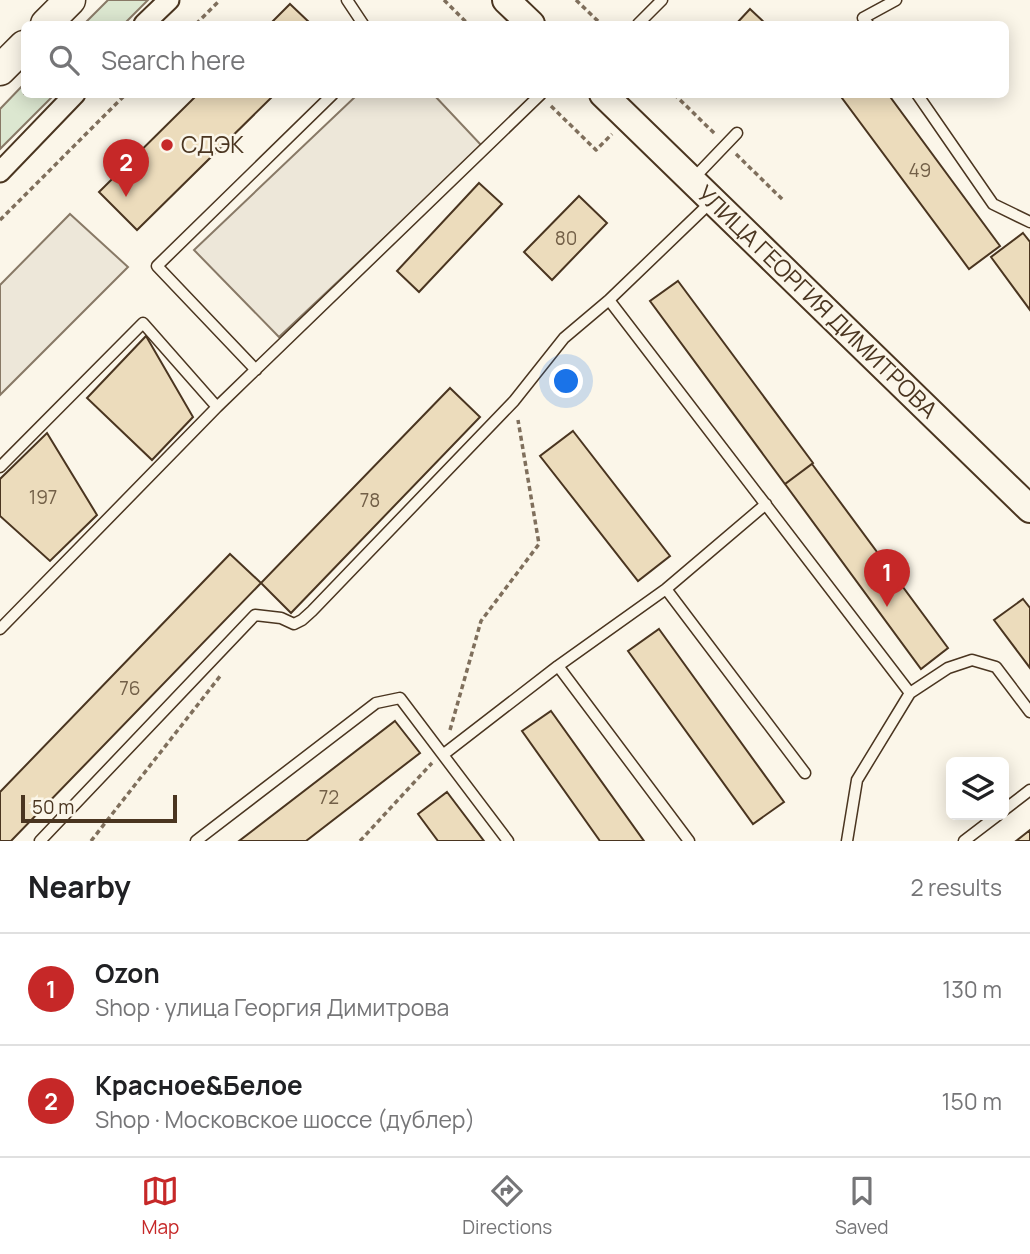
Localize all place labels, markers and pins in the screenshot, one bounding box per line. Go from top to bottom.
place label: СДЭК [181,128,244,160]
marker: СДЭК [159,137,175,153]
pin: 2 [103,139,149,197]
pin: 1 [864,549,910,607]

